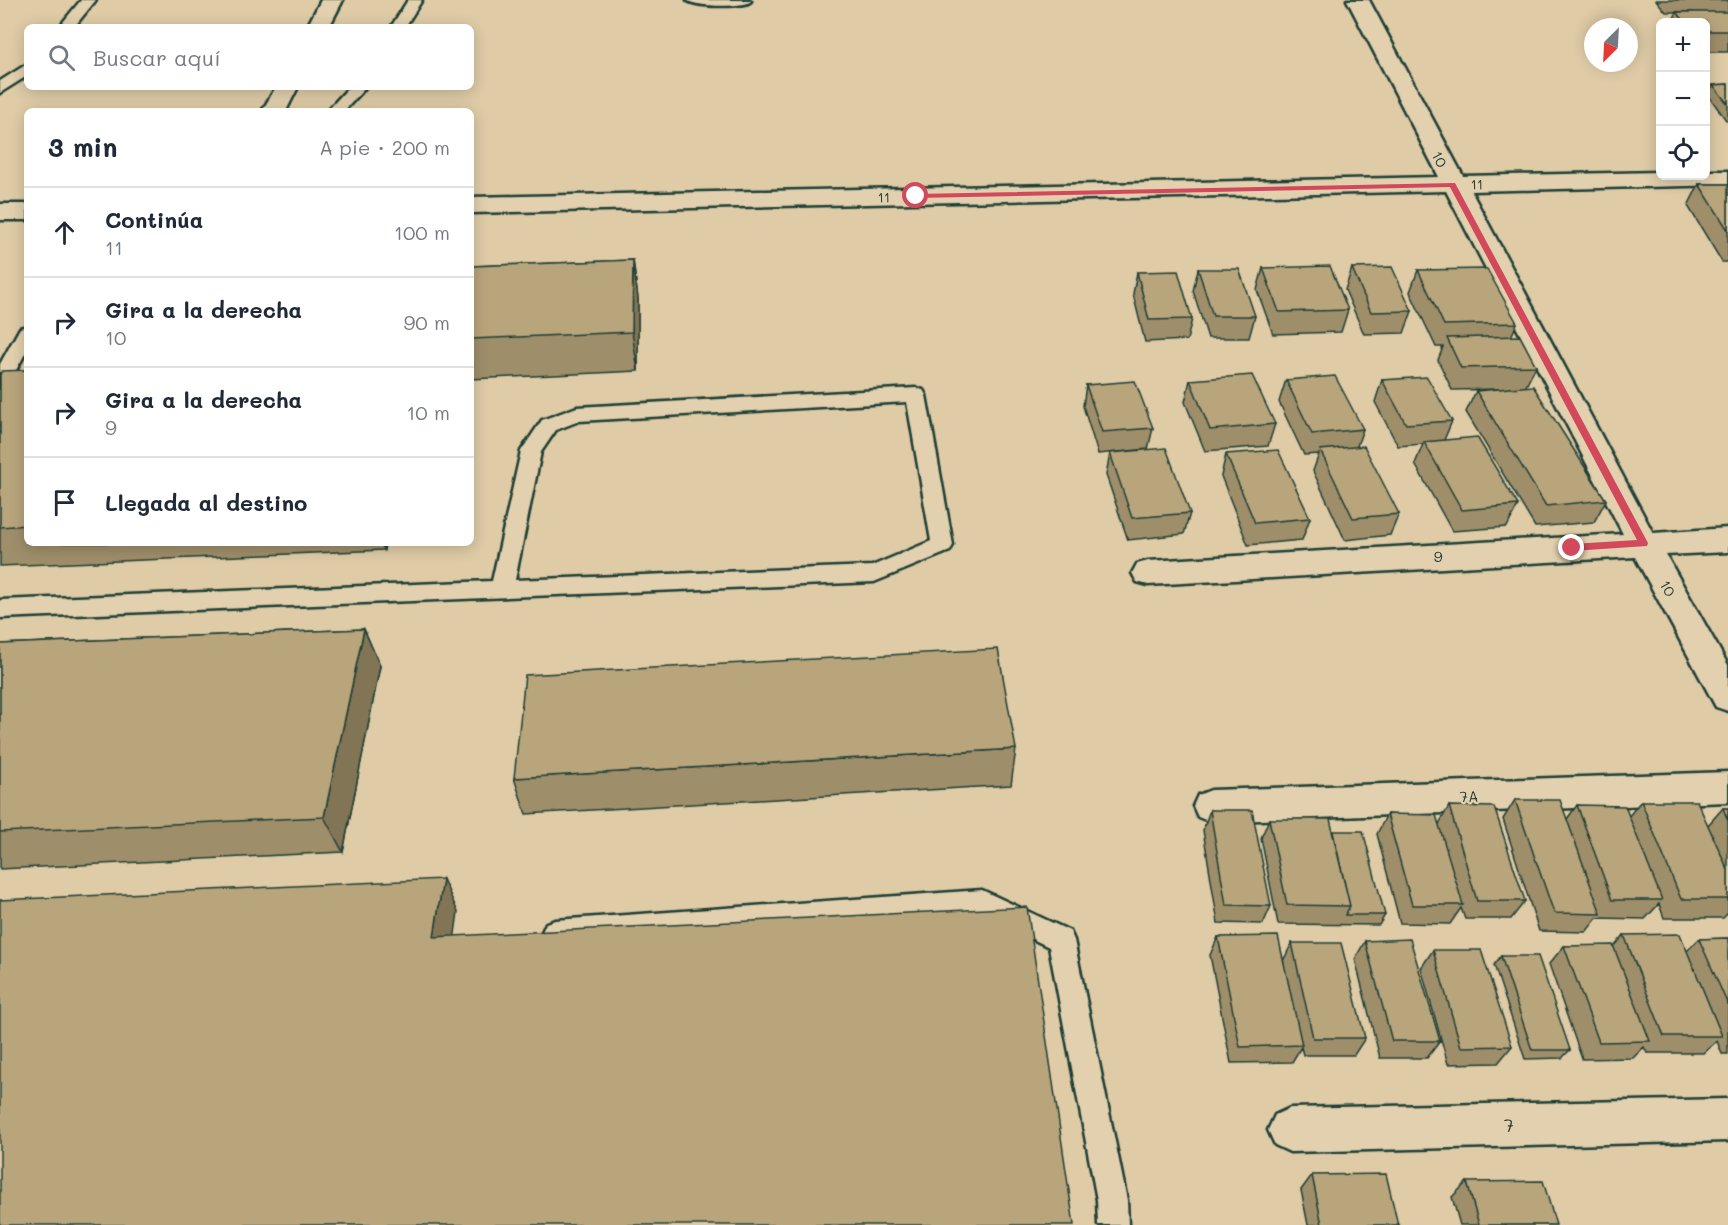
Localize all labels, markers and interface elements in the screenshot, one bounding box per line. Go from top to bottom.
north arrow [1584,18,1638,72]
map controls [1656,18,1710,180]
button: + [1656,18,1710,72]
search box [24,24,474,90]
icon: search [45,41,78,74]
text: Buscar aquí [93,43,221,72]
button: − [1656,72,1710,126]
button: locate [1656,126,1710,180]
text: 3 min [48,130,117,164]
text: A pie · 200 m [319,134,450,160]
street label: 10 [1427,147,1453,171]
street label: 11 [1471,174,1483,194]
route start [902,182,928,208]
street label: 11 [878,187,890,207]
text: Continúa [105,205,203,234]
icon: ahead [48,216,81,249]
text: 100 m [394,219,450,245]
text: 11 [105,234,123,260]
text: Gira a la derecha [105,295,302,324]
icon: right [48,306,81,339]
text: 90 m [404,309,450,335]
text: 10 [105,324,126,350]
text: Gira a la derecha [105,385,302,414]
icon: right [48,396,81,429]
text: 10 m [406,399,450,425]
text: 9 [105,414,117,440]
icon: arrive [48,486,81,519]
text: Llegada al destino [105,488,307,517]
route end [1558,534,1584,560]
street label: 9 [1433,546,1443,566]
street label: 10 [1655,576,1681,600]
street label: 7A [1459,786,1479,806]
street label: 7 [1504,1113,1514,1137]

